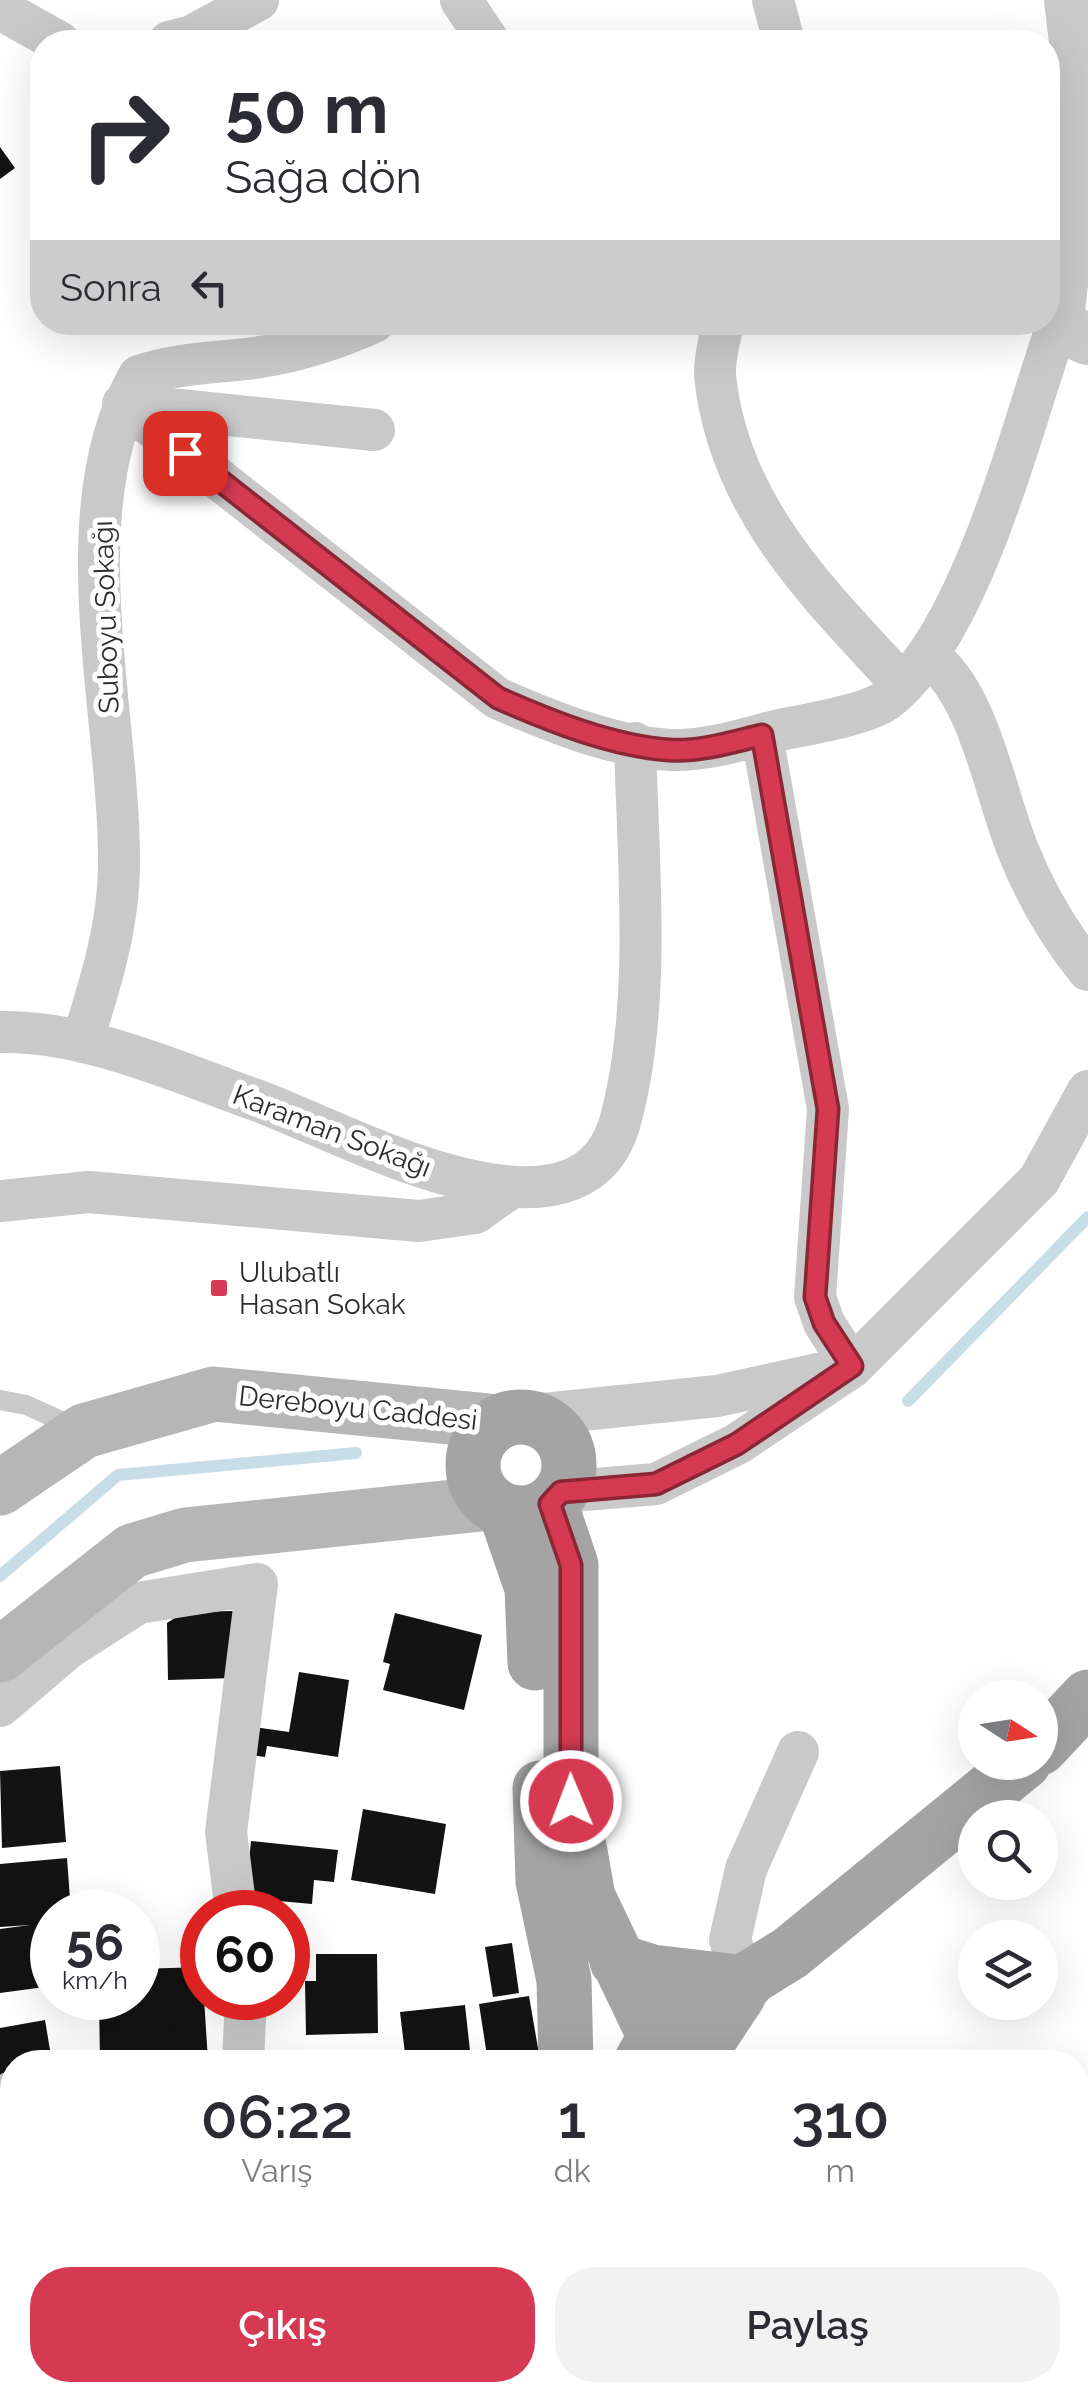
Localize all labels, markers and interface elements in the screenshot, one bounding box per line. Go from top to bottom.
text: 50 m [225,67,389,149]
icon: right [60,70,190,200]
text: Sağa dön [225,151,422,204]
icon: left [182,260,237,315]
text: Sonra [60,265,162,310]
pin [143,411,228,496]
icon: arrive [158,426,213,481]
street label: Suboyu Sokağı [86,520,126,714]
street label: Karaman Sokağı [228,1078,436,1184]
place label: Ulubatlı Hasan Sokak [239,1256,406,1321]
marker: Ulubatlı Hasan Sokak [208,1277,230,1299]
street label: Dereboyu Caddesi [237,1379,479,1437]
north arrow [958,1680,1058,1780]
map controls [958,1680,1058,2020]
position arrow [519,1749,623,1853]
button: search [958,1800,1058,1900]
speed limit sign: 60 [180,1890,310,2020]
text: 56 [66,1913,124,1972]
button: layers [958,1920,1058,2020]
text: km/h [62,1965,128,1995]
text: 06:22 [201,2082,353,2152]
text: 1 [558,2082,586,2152]
text: 310 [791,2082,889,2152]
text: Varış [241,2152,312,2189]
text: dk [554,2152,591,2189]
text: m [826,2152,855,2189]
button: Çıkış [30,2267,535,2382]
button: Paylaş [555,2267,1060,2382]

